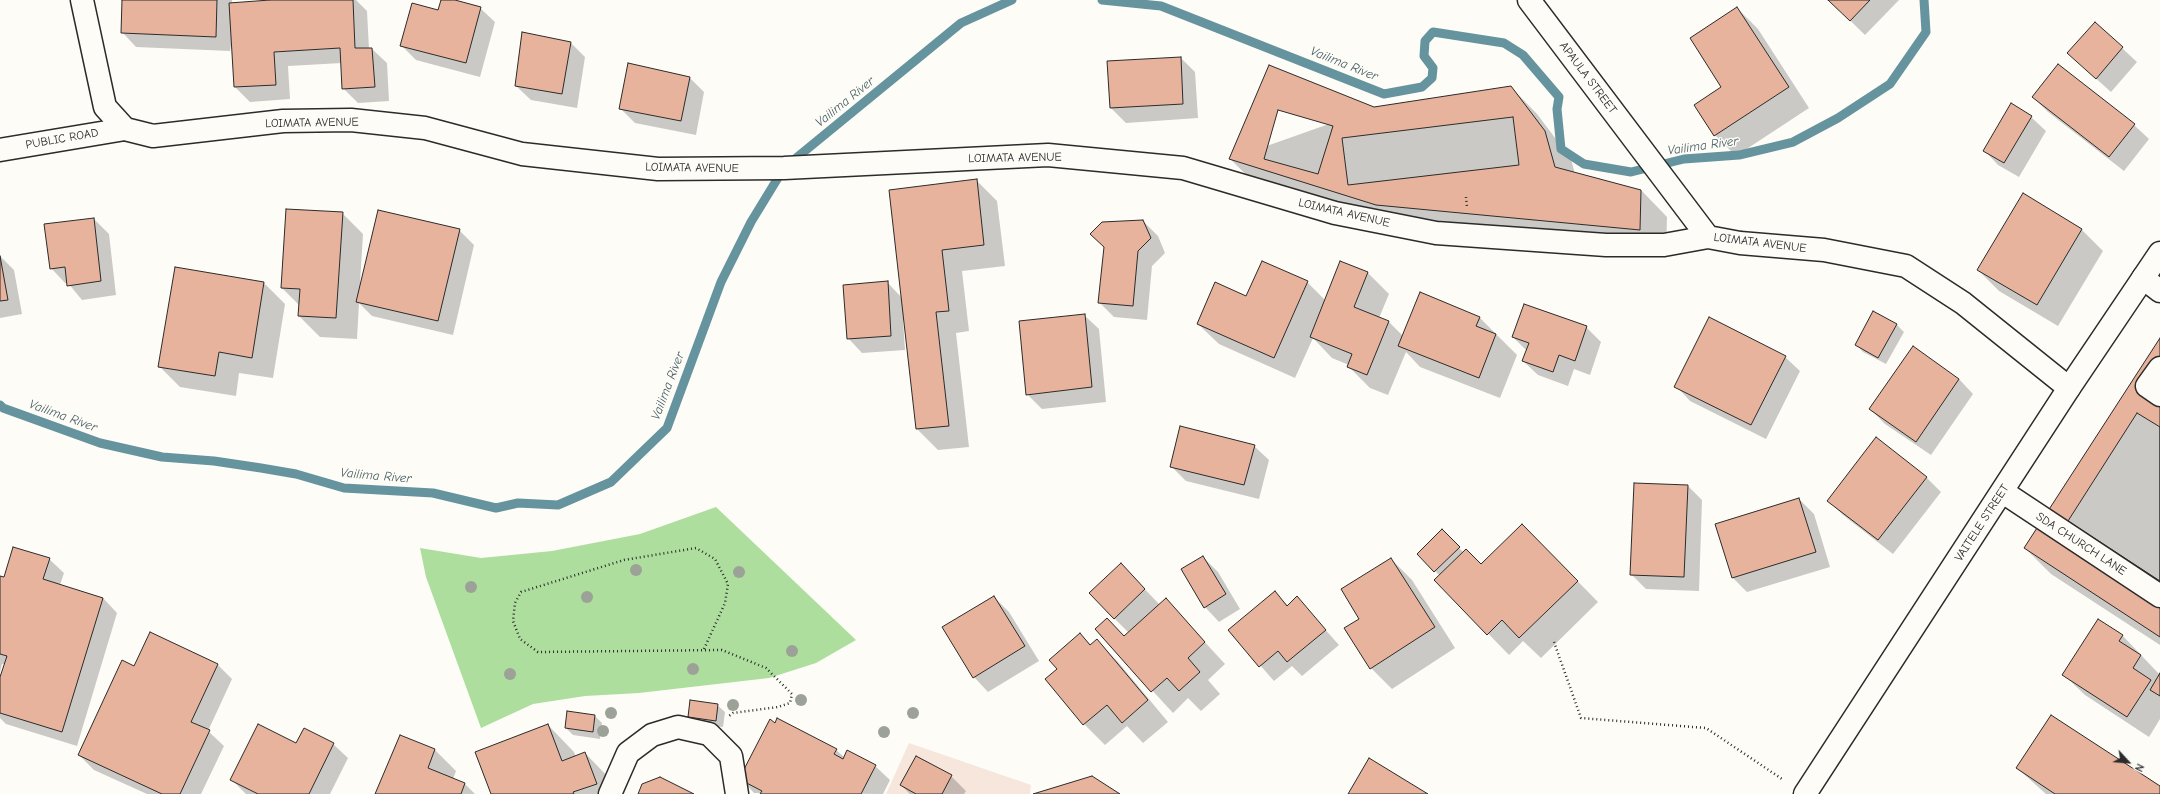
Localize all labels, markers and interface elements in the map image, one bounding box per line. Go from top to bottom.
street label: APAULA STREET [1556,39,1620,117]
water label: Vailima River [1308,43,1380,85]
water label: Vailima River [812,73,878,131]
street label: LOIMATA AVENUE [265,115,359,131]
street label: PUBLIC ROAD [25,126,99,152]
water label: Vailima River [1667,133,1739,159]
street label: LOIMATA AVENUE [968,150,1062,166]
street label: LOIMATA AVENUE [645,160,739,176]
street label: LOIMATA AVENUE [1297,195,1391,231]
street label: LOIMATA AVENUE [1713,230,1807,256]
water label: Vailima River [648,350,688,422]
water label: Vailima River [27,396,99,436]
water label: Vailima River [340,465,412,487]
street label: VAITELE STREET [1952,482,2012,564]
street label: SDA CHURCH LANE [2033,509,2129,579]
north arrow [2108,742,2148,782]
text: N [2132,761,2147,774]

